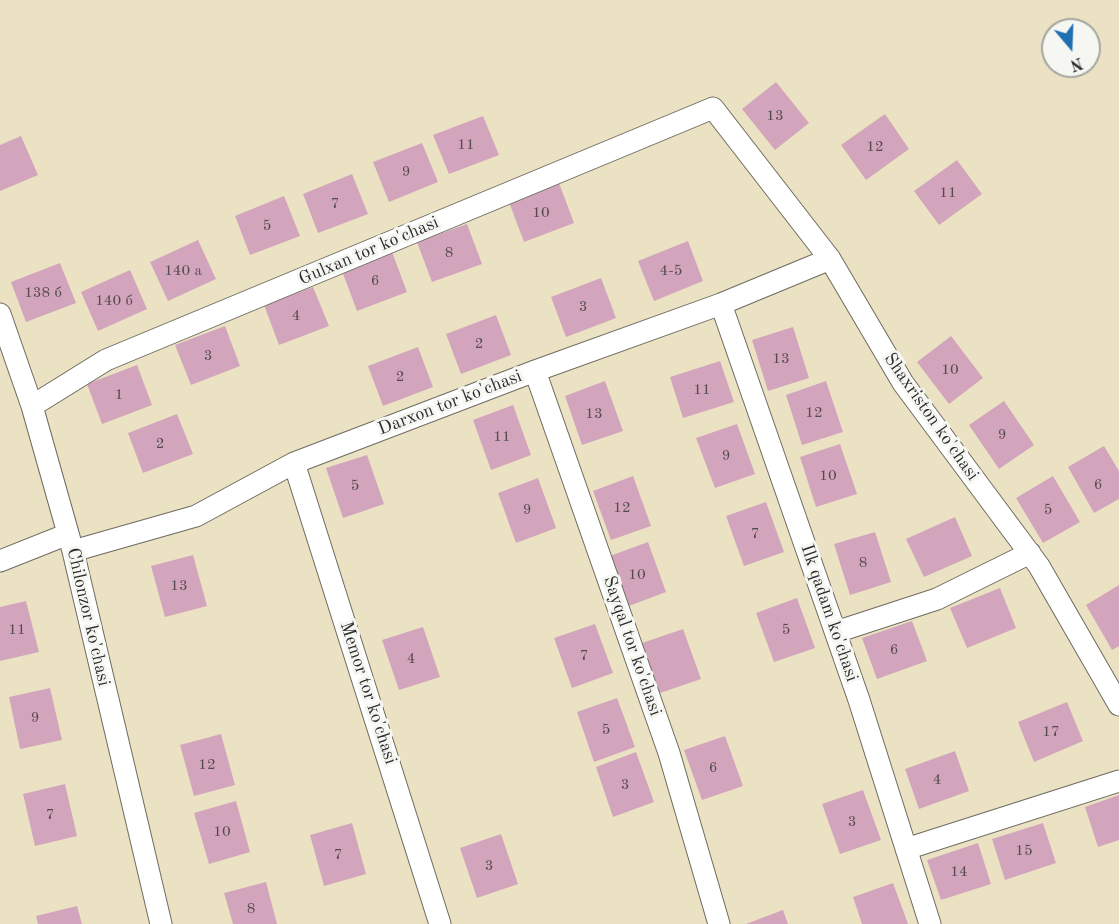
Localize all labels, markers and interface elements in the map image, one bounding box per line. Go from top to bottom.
north arrow [1041,18,1101,78]
text: N [1068,54,1085,73]
house number: 13 [766,107,784,125]
house number: 11 [457,136,475,154]
house number: 12 [866,138,884,156]
house number: 9 [402,163,410,181]
house number: 11 [939,184,957,202]
house number: 7 [331,195,339,213]
house number: 10 [532,204,550,222]
street label: Gulxan tor ko'chasi [296,212,442,290]
house number: 5 [263,217,271,235]
house number: 8 [445,244,453,262]
house number: 140 а [164,262,202,280]
house number: 4-5 [660,262,682,280]
house number: 6 [371,272,379,290]
house number: 138 б [24,284,62,302]
house number: 140 б [95,292,133,310]
house number: 3 [579,298,587,316]
house number: 4 [292,307,300,325]
house number: 2 [475,335,483,353]
house number: 3 [204,347,212,365]
street label: Shaxriston ko'chasi [879,349,983,485]
house number: 13 [772,350,790,368]
house number: 10 [941,361,959,379]
street label: Darxon tor ko'chasi [375,366,525,440]
house number: 2 [396,368,404,386]
house number: 11 [693,381,711,399]
house number: 1 [115,386,123,404]
house number: 12 [805,404,823,422]
house number: 13 [585,405,603,423]
house number: 9 [998,426,1006,444]
house number: 11 [493,428,511,446]
house number: 2 [156,435,164,453]
house number: 9 [722,447,730,465]
house number: 10 [819,467,837,485]
house number: 6 [1094,476,1102,494]
house number: 5 [351,477,359,495]
house number: 12 [613,499,631,517]
house number: 9 [523,501,531,519]
house number: 5 [1044,501,1052,519]
house number: 7 [751,525,759,543]
street label: Ilk qadam ko'chasi [795,542,863,684]
street label: Chilonzor ko'chasi [62,546,114,688]
house number: 8 [859,554,867,572]
house number: 10 [628,566,646,584]
street label: Sayqal tor ko'chasi [598,573,666,719]
house number: 13 [170,577,188,595]
street label: Memor tor ko'chasi [335,619,401,767]
house number: 11 [8,621,26,639]
house number: 5 [782,621,790,639]
house number: 6 [890,641,898,659]
house number: 7 [580,647,588,665]
house number: 4 [407,650,415,668]
house number: 9 [31,709,39,727]
house number: 5 [602,721,610,739]
house number: 17 [1042,723,1060,741]
house number: 12 [198,756,216,774]
house number: 6 [709,759,717,777]
house number: 4 [933,771,941,789]
house number: 3 [621,776,629,794]
house number: 7 [46,806,54,824]
house number: 3 [848,813,856,831]
house number: 10 [213,823,231,841]
house number: 15 [1015,842,1033,860]
house number: 7 [334,846,342,864]
house number: 3 [485,857,493,875]
house number: 14 [950,863,968,881]
house number: 8 [247,900,255,918]

